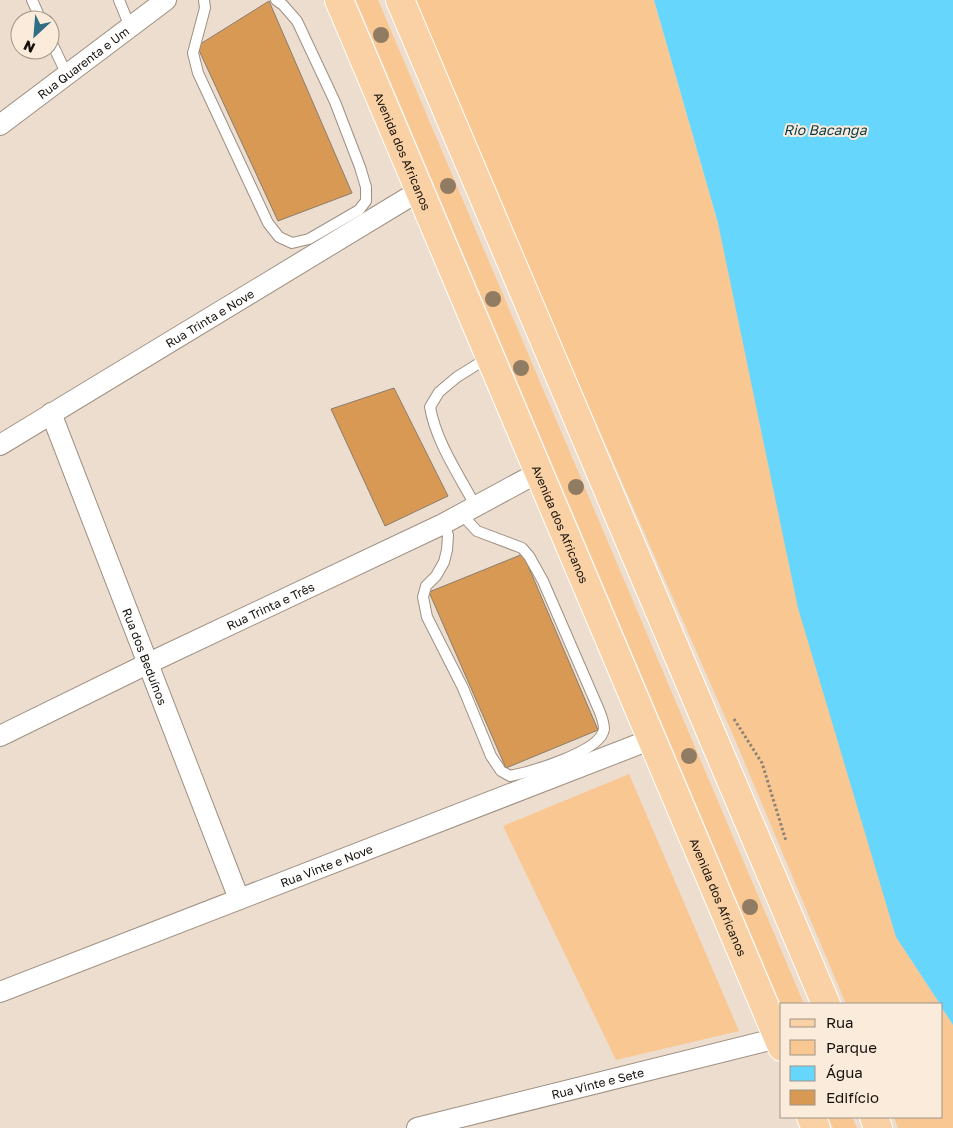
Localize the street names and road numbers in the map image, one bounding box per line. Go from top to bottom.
street label: Rua Quarenta e Um [34,23,132,102]
street label: Avenida dos Africanos [371,90,435,212]
street label: Rua Trinta e Nove [163,285,256,351]
street label: Avenida dos Africanos [529,463,592,585]
street label: Rua Trinta e Três [224,579,317,633]
street label: Rua dos Beduínos [120,606,171,707]
street label: Avenida dos Africanos [687,836,750,958]
street label: Rua Vinte e Nove [278,841,375,890]
street label: Rua Vinte e Sete [550,1064,645,1102]

